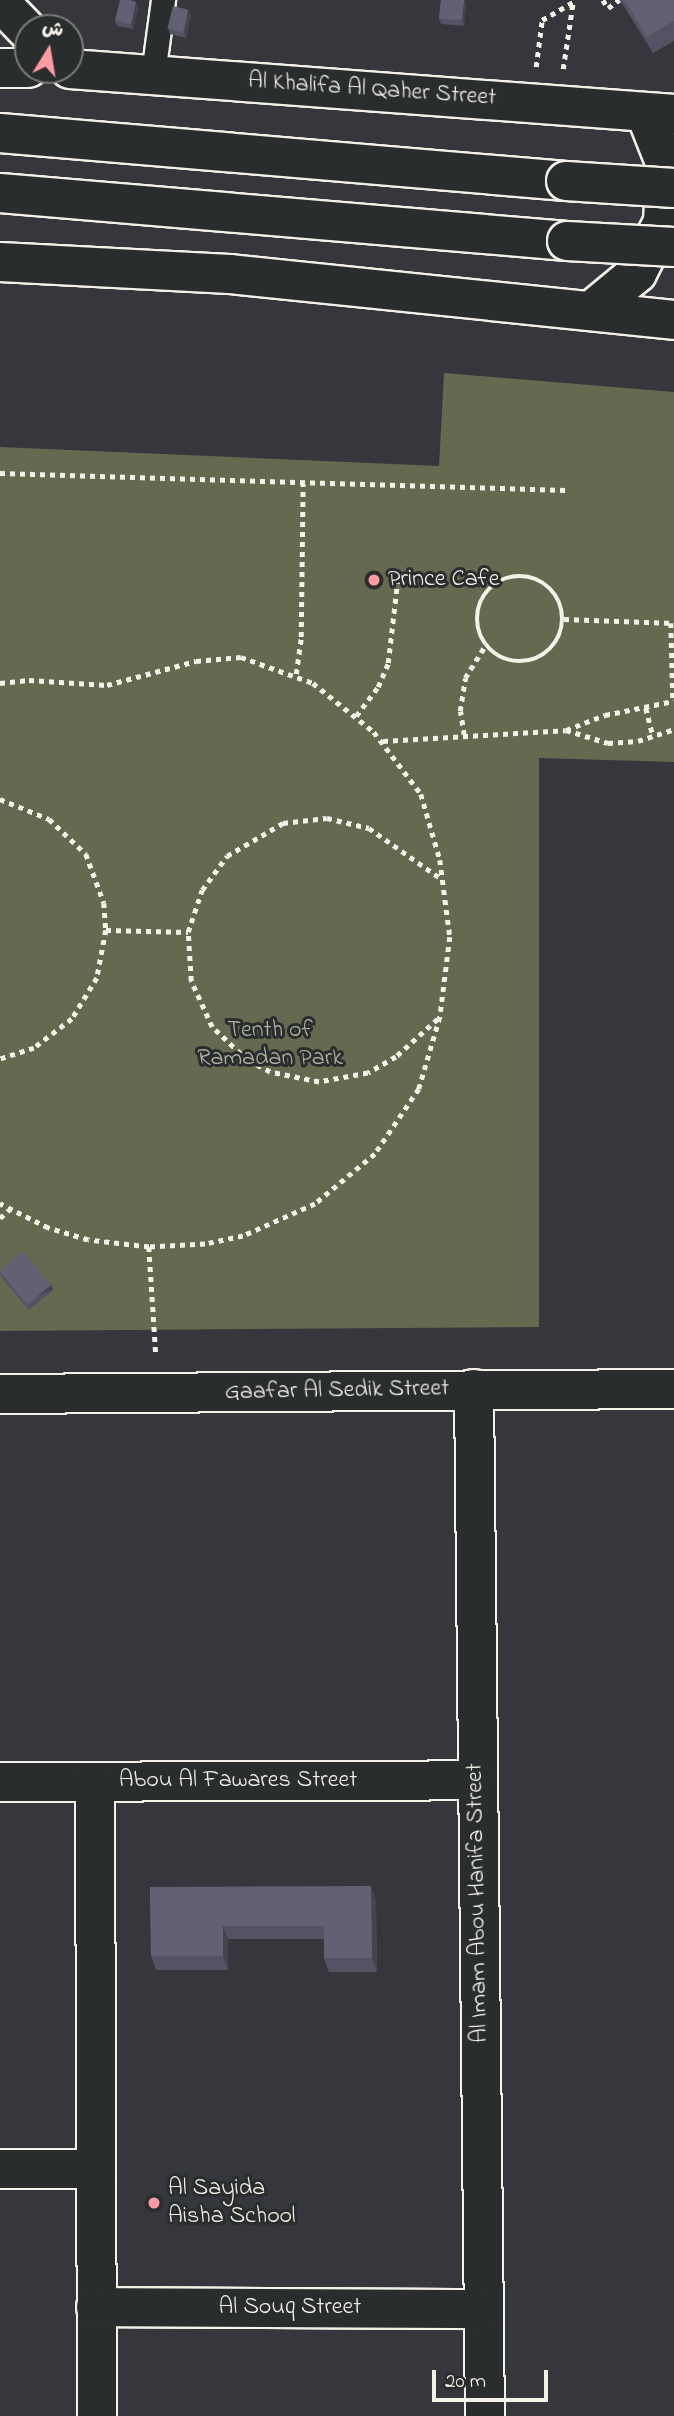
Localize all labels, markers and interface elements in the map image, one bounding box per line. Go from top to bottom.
north arrow [14,14,84,84]
text: ش [40,15,66,45]
street label: Al Khalifa Al Qaher Street [247,67,497,113]
place label: Prince Cafe [388,566,499,594]
marker: Prince Cafe [366,572,382,588]
park label: Tenth of Ramadan Park [197,1017,343,1073]
street label: Gaafar Al Sedik Street [225,1375,449,1407]
street label: Al Imam Abou Hanifa Street [461,1763,495,2043]
street label: Abou Al Fawares Street [119,1767,357,1795]
place label: Al Sayida Aisha School [168,2175,295,2231]
marker: Al Sayida Aisha School [146,2195,162,2211]
street label: Al Souq Street [219,2294,361,2322]
scale bar [436,2356,552,2400]
text: 20 m [445,2367,486,2397]

